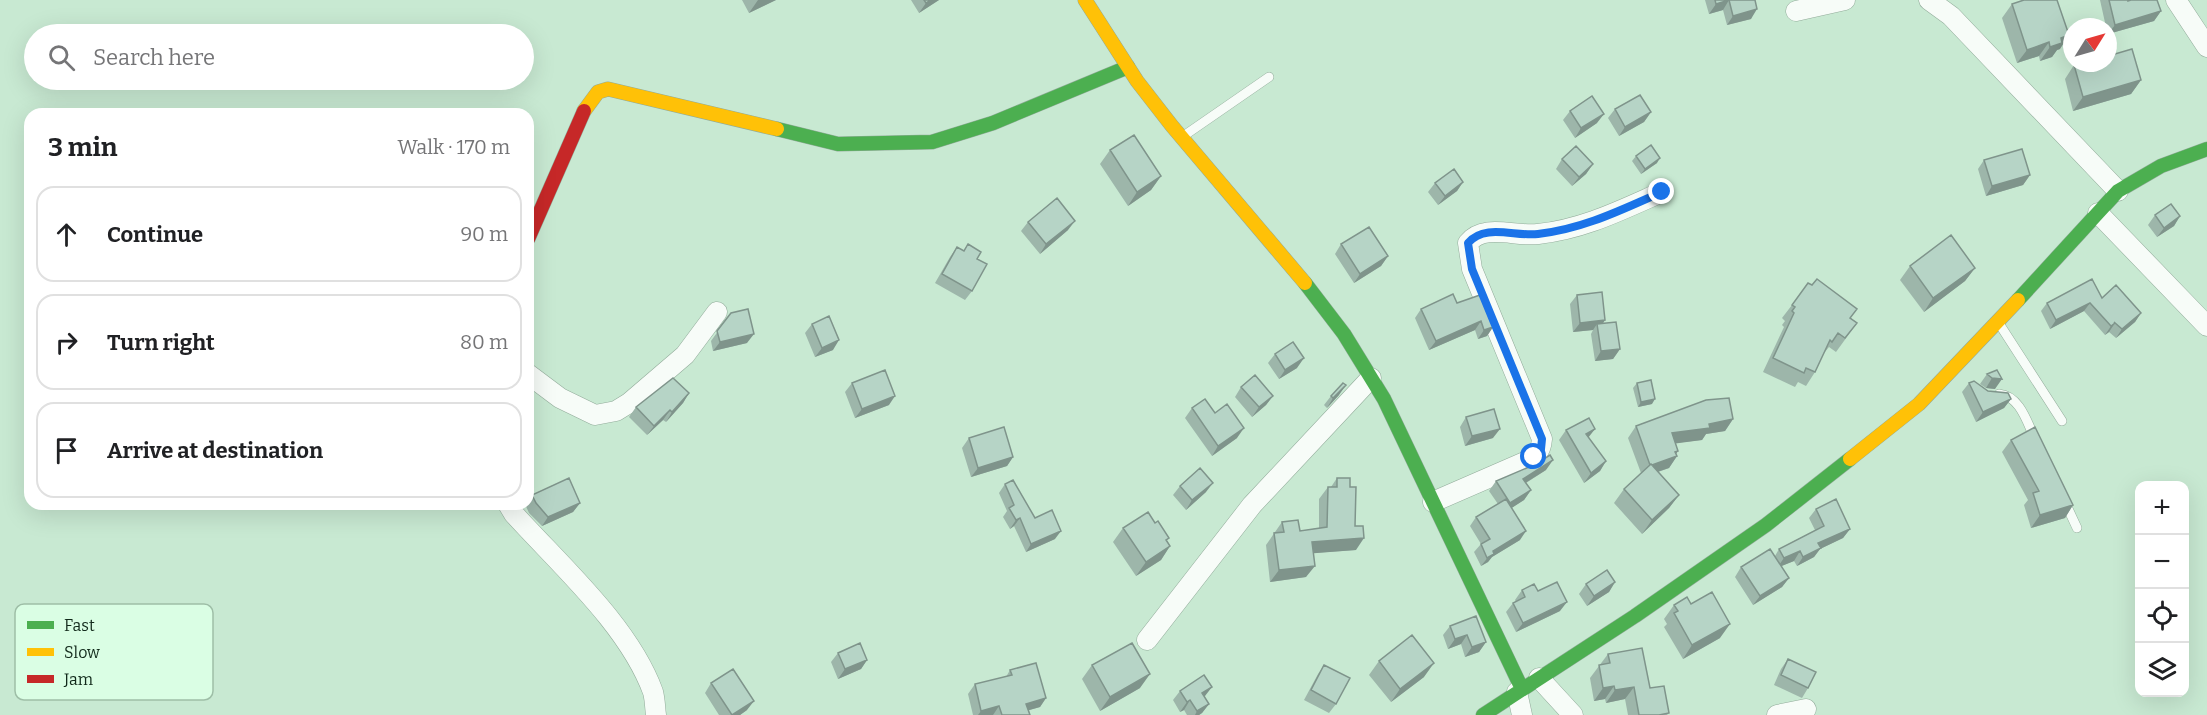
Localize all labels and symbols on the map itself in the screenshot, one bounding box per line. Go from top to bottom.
north arrow [2063,18,2117,72]
route end [1648,178,1674,204]
route start [1520,443,1546,469]
legend [15,604,213,700]
text: Fast [64,616,95,635]
text: Slow [64,643,100,662]
text: Jam [63,670,93,689]

